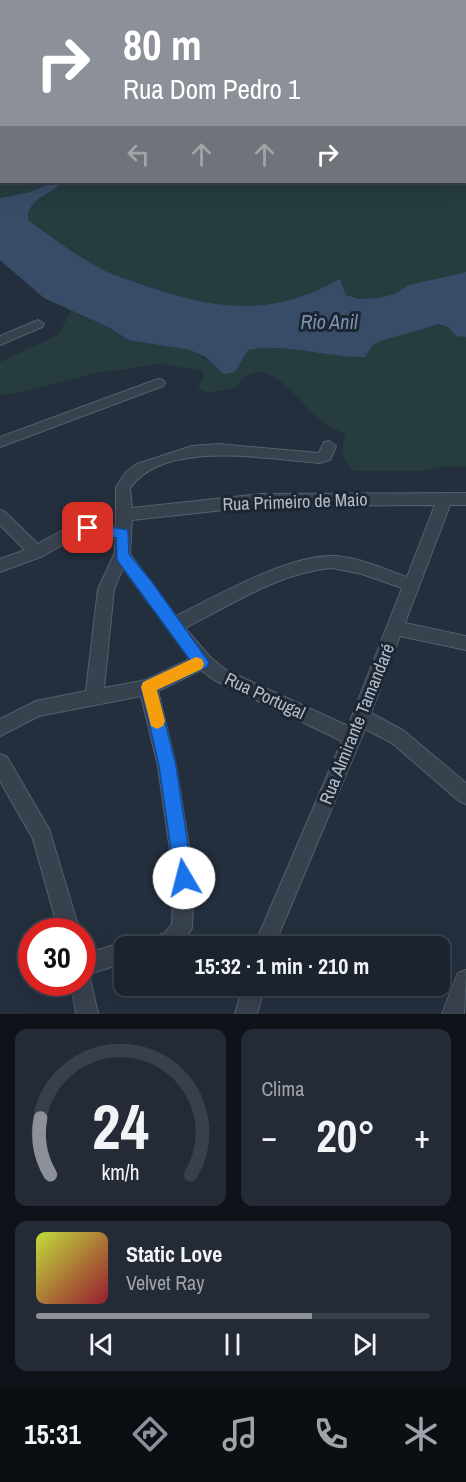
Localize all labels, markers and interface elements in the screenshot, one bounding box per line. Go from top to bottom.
text: 80 m [123,17,202,73]
icon: right [24,24,102,102]
text: Rua Dom Pedro 1 [123,71,300,107]
icon: left [122,138,155,171]
icon: ahead [185,138,218,171]
icon: ahead [248,138,281,171]
icon: right [311,138,344,171]
water label: Rio Anil [300,308,358,335]
street label: Rua Primeiro de Maio [222,486,368,517]
pin [62,502,113,553]
icon: arrive [71,511,104,544]
street label: Rua Almirante Tamandaré [313,640,400,808]
street label: Rua Portugal [221,666,310,725]
position arrow [152,846,216,910]
speed limit sign: 30 [18,918,96,996]
text: 15:32 · 1 min · 210 m [195,951,369,981]
text: Clima [262,1075,304,1102]
text: 24 [92,1084,149,1168]
text: 20° [316,1105,375,1166]
text: − [262,1114,277,1158]
text: + [414,1114,430,1158]
text: km/h [101,1158,139,1187]
text: Static Love [126,1239,222,1269]
text: Velvet Ray [126,1269,204,1296]
icon: previous [85,1328,118,1361]
icon: pause [216,1328,249,1361]
icon: next [348,1328,381,1361]
icon: directions [129,1413,171,1455]
icon: music [219,1413,261,1455]
icon: phone [310,1413,352,1455]
icon: climate [400,1413,442,1455]
text: 15:31 [24,1416,81,1452]

